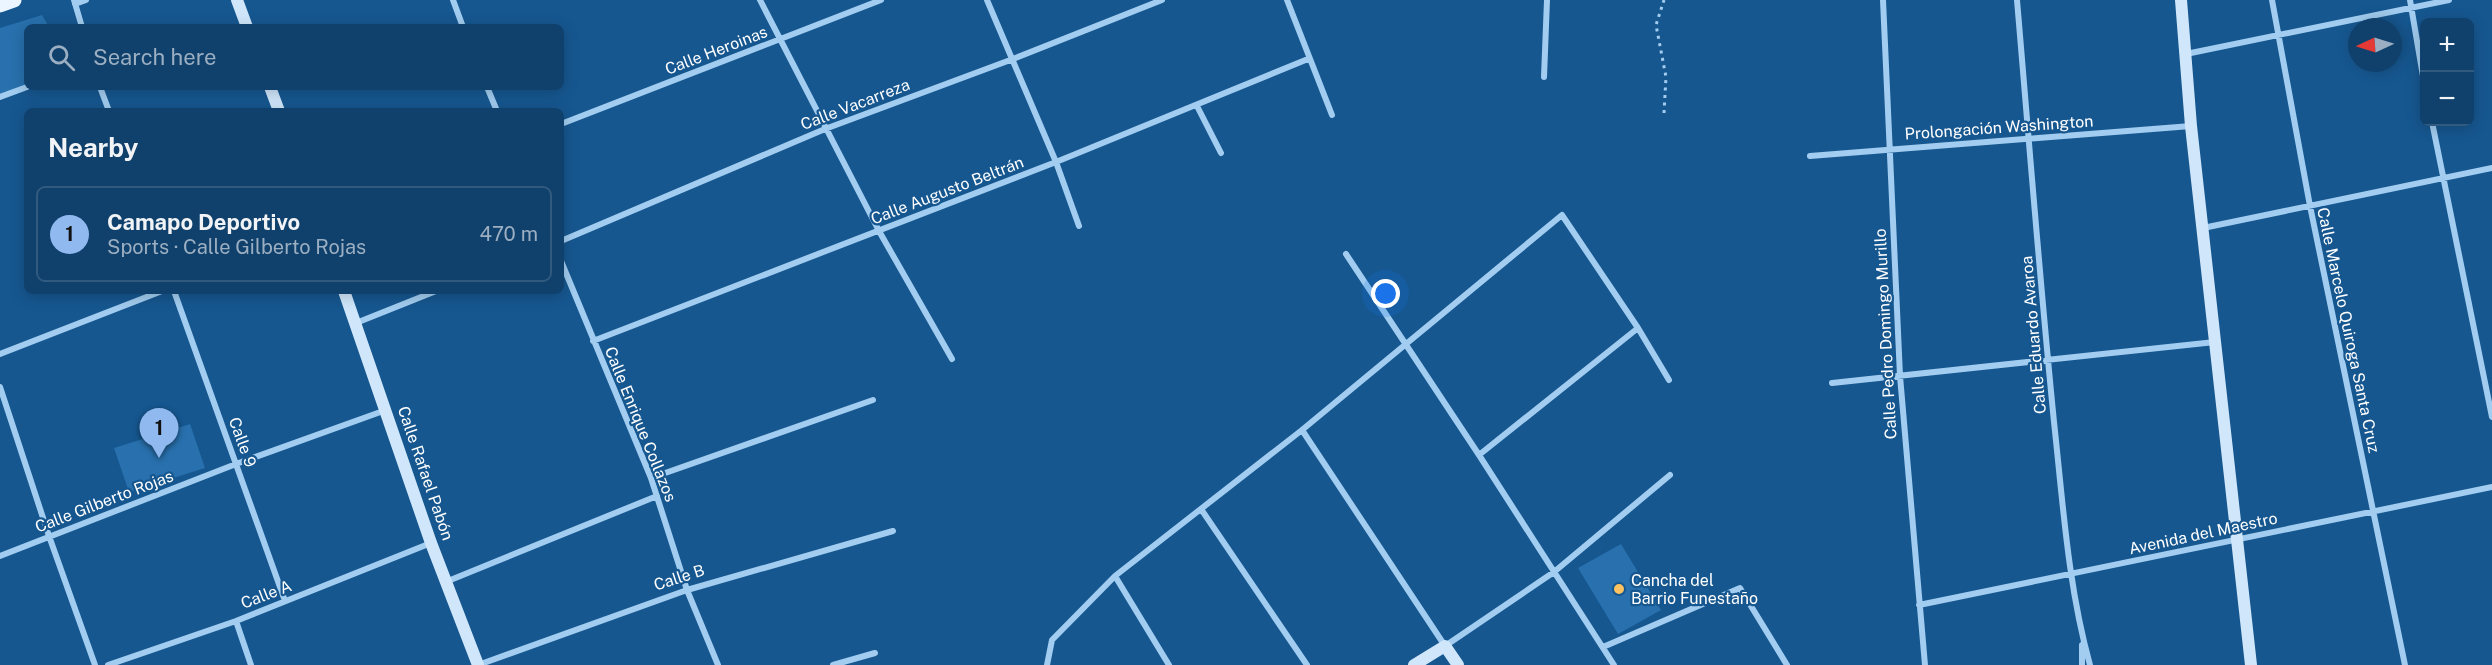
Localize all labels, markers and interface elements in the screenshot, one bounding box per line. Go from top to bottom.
north arrow [2348,18,2402,72]
map controls [2420,18,2474,126]
button: + [2420,18,2474,72]
street label: Calle Heroinas [662,22,770,79]
search box [24,24,564,90]
icon: search [45,41,78,74]
text: Search here [93,44,217,70]
button: − [2420,72,2474,126]
street label: Calle Vacarreza [798,75,913,134]
street label: Prolongación Washington [1904,111,2094,144]
text: Nearby [48,132,138,163]
street label: Calle Augusto Beltrán [868,153,1026,228]
street label: Calle Marcelo Quiroga Santa Cruz [2313,206,2384,455]
text: Camapo Deportivo [107,209,300,235]
text: 1 [65,222,74,246]
text: 470 m [479,222,538,246]
street label: Calle Pedro Domingo Murillo [1870,228,1901,440]
text: Sports · Calle Gilberto Rojas [107,235,366,259]
street label: Calle Eduardo Avaroa [2017,255,2050,415]
your location [1371,279,1400,308]
street label: Calle Enrique Collazos [601,344,680,504]
street label: Calle Rafael Pabón [394,404,457,543]
pin: 1 [140,408,178,458]
street label: Calle 9 [225,415,260,470]
street label: Calle Gilberto Rojas [32,466,176,537]
street label: Avenida del Maestro [2127,508,2279,559]
street label: Calle B [651,560,707,595]
place label: Cancha del Barrio Funestaño [1631,571,1758,608]
street label: Calle A [238,576,294,613]
marker: Cancha del Barrio Funestaño [1612,582,1626,596]

